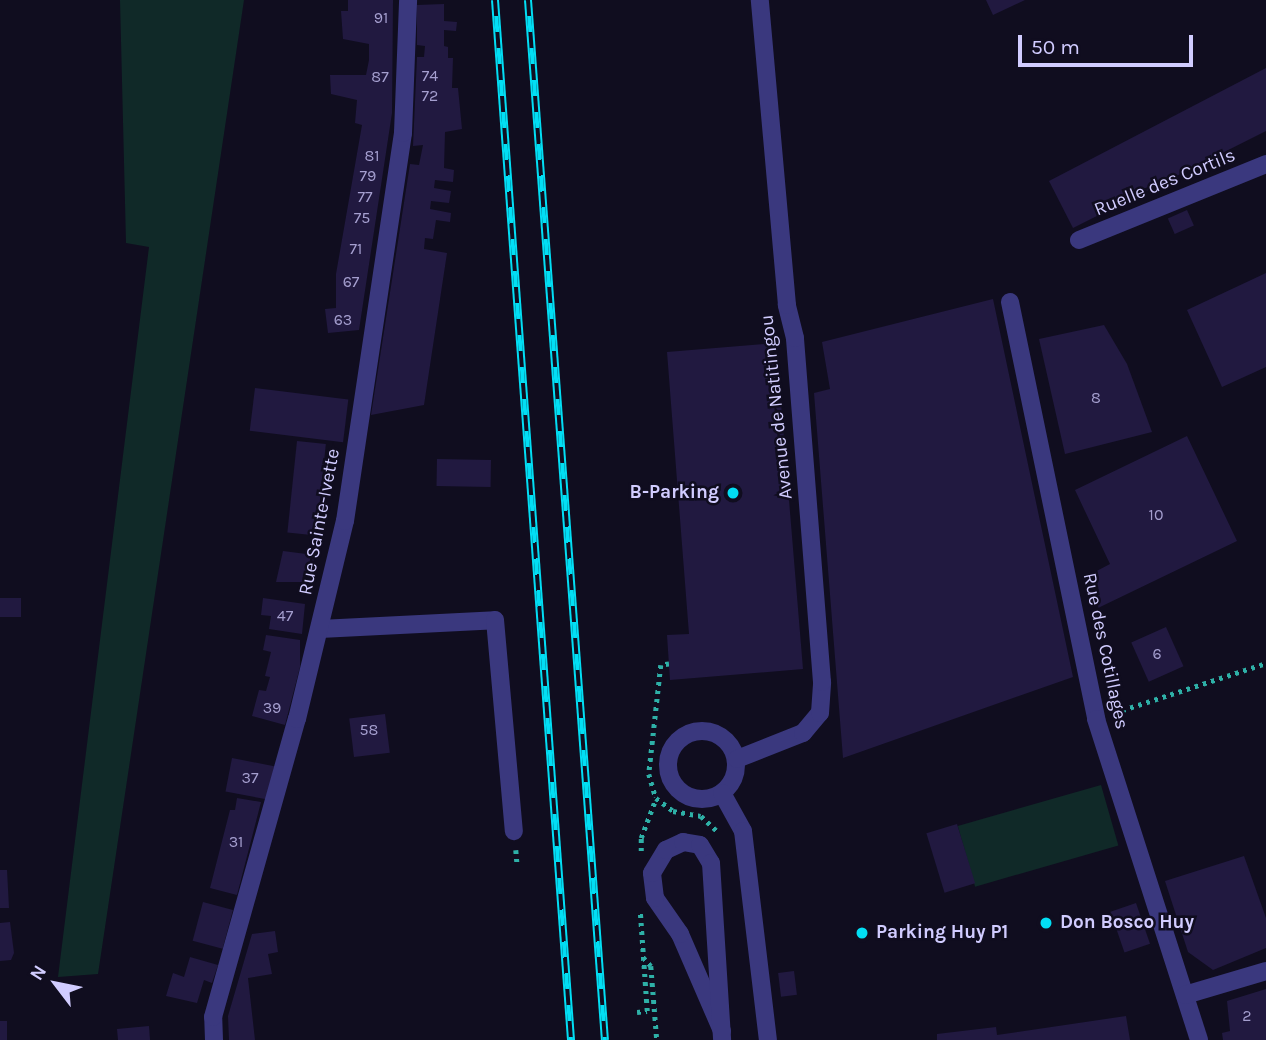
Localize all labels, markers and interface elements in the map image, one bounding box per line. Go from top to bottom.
house number: 91 [374,8,388,28]
scale bar [1021,21,1196,65]
text: 50 m [1031,35,1080,59]
house number: 74 [422,66,438,86]
house number: 87 [371,67,389,87]
house number: 72 [422,86,438,106]
street label: Ruelle des Cortils [1091,144,1239,222]
house number: 81 [364,146,380,166]
house number: 79 [360,166,376,186]
house number: 77 [357,187,373,207]
house number: 75 [354,208,370,228]
house number: 71 [350,239,362,259]
house number: 67 [343,272,359,292]
house number: 63 [334,310,352,330]
street label: Avenue de Natitingou [756,313,798,501]
house number: 8 [1091,388,1101,408]
street label: Rue Sainte-Ivette [295,447,345,597]
place label: B-Parking [630,482,719,504]
marker: B-Parking [725,485,741,501]
house number: 10 [1149,505,1163,525]
street label: Rue des Cotillages [1077,571,1133,731]
house number: 47 [277,606,293,626]
house number: 6 [1152,644,1162,664]
house number: 39 [263,698,281,718]
house number: 58 [360,720,378,740]
house number: 37 [242,768,258,788]
house number: 31 [229,832,243,852]
place label: Don Bosco Huy [1060,912,1194,934]
marker: Don Bosco Huy [1038,915,1054,931]
place label: Parking Huy P1 [876,922,1008,944]
marker: Parking Huy P1 [854,925,870,941]
north arrow [21,949,91,1019]
text: N [25,961,51,984]
house number: 2 [1242,1006,1252,1026]

